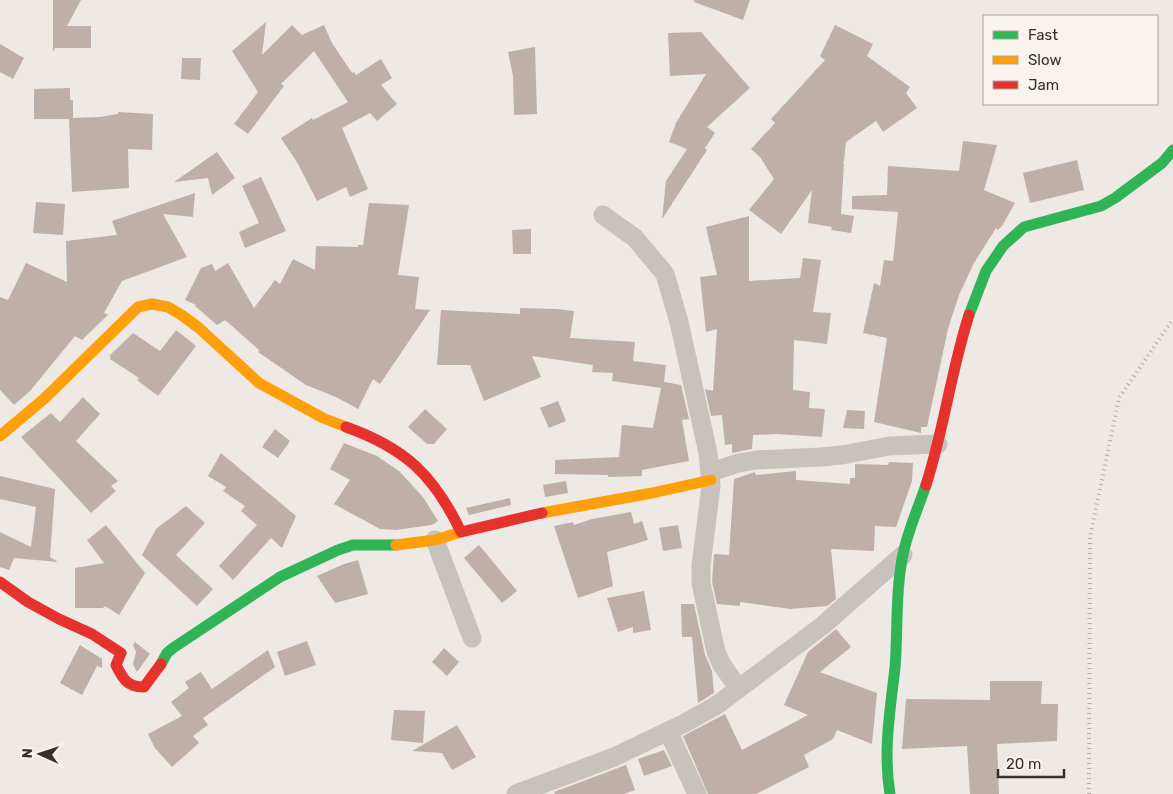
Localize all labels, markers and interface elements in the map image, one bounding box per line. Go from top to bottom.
legend [983,15,1158,105]
text: Fast [1028,26,1058,44]
text: Slow [1028,51,1061,69]
text: Jam [1028,76,1059,94]
north arrow [15,729,65,779]
scale bar [998,746,1064,778]
text: N [19,748,36,759]
text: 20 m [1006,755,1041,773]

